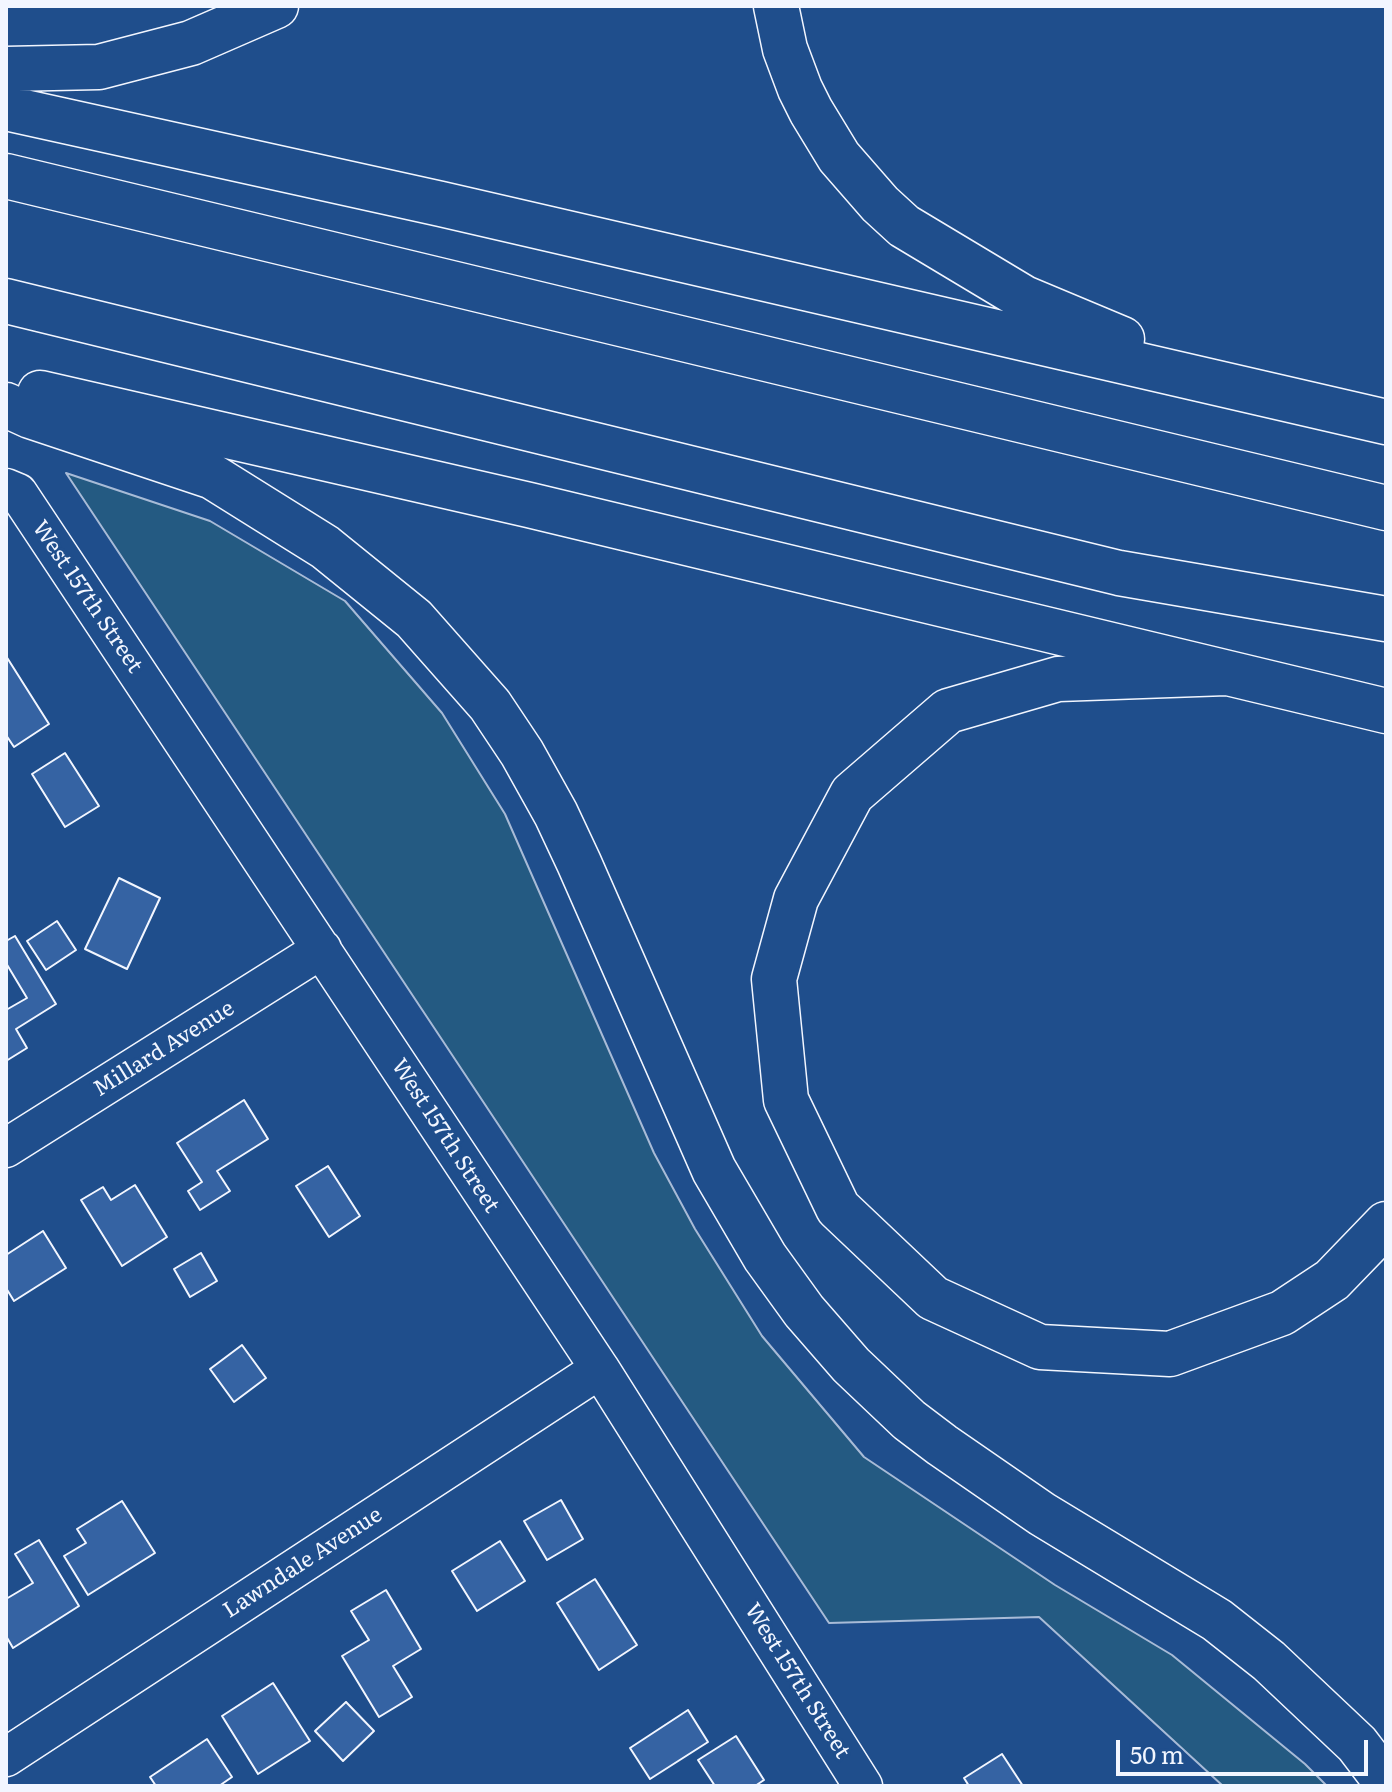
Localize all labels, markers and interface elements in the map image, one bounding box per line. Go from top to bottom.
street label: West 157th Street [26,516,148,678]
street label: Millard Avenue [89,995,239,1103]
street label: West 157th Street [385,1054,505,1218]
street label: Lawndale Avenue [219,1502,387,1624]
street label: West 157th Street [739,1598,855,1764]
scale bar [1120,1724,1372,1774]
text: 50 m [1130,1736,1184,1771]

